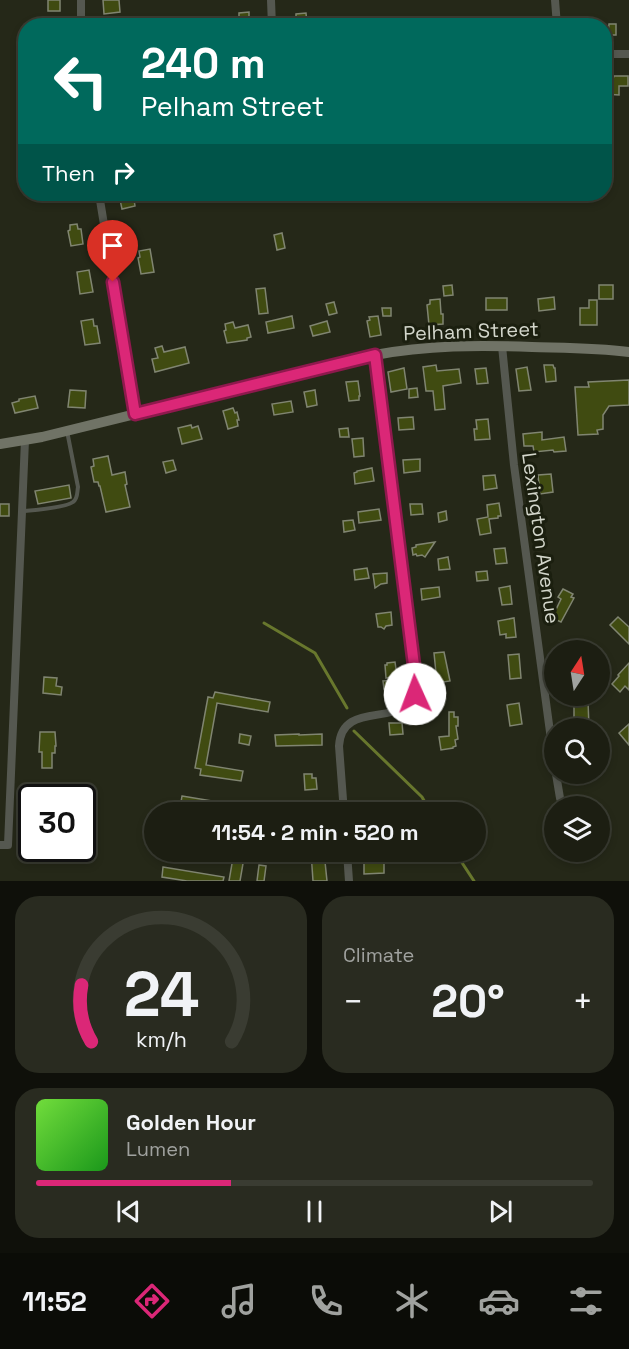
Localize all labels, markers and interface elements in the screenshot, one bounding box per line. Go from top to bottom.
text: 240 m [141,37,266,90]
icon: left [42,42,120,120]
text: Pelham Street [141,89,324,124]
icon: right [107,156,140,189]
text: Then [42,159,95,187]
pin [87,220,138,282]
icon: arrive [96,229,129,262]
street label: Pelham Street [403,316,539,346]
street label: Lexington Avenue [516,451,566,625]
north arrow [544,640,610,706]
map controls [544,640,610,862]
position arrow [383,662,447,726]
button: search [544,718,610,784]
speed limit sign: 30 [18,784,96,862]
button: layers [544,796,610,862]
text: 11:54 · 2 min · 520 m [211,818,419,846]
text: Climate [343,942,414,968]
text: 24 [123,955,199,1034]
text: 20° [431,973,505,1030]
text: − [343,981,363,1023]
text: + [573,981,593,1023]
text: km/h [135,1026,187,1053]
text: Golden Hour [126,1108,256,1136]
text: Lumen [126,1136,190,1162]
icon: previous [112,1195,145,1228]
icon: pause [298,1195,331,1228]
icon: next [484,1195,517,1228]
icon: directions [131,1280,173,1322]
icon: music [218,1280,260,1322]
icon: phone [305,1280,347,1322]
icon: climate [391,1280,433,1322]
icon: car [478,1280,520,1322]
icon: filters [565,1280,607,1322]
text: 11:52 [22,1284,87,1319]

